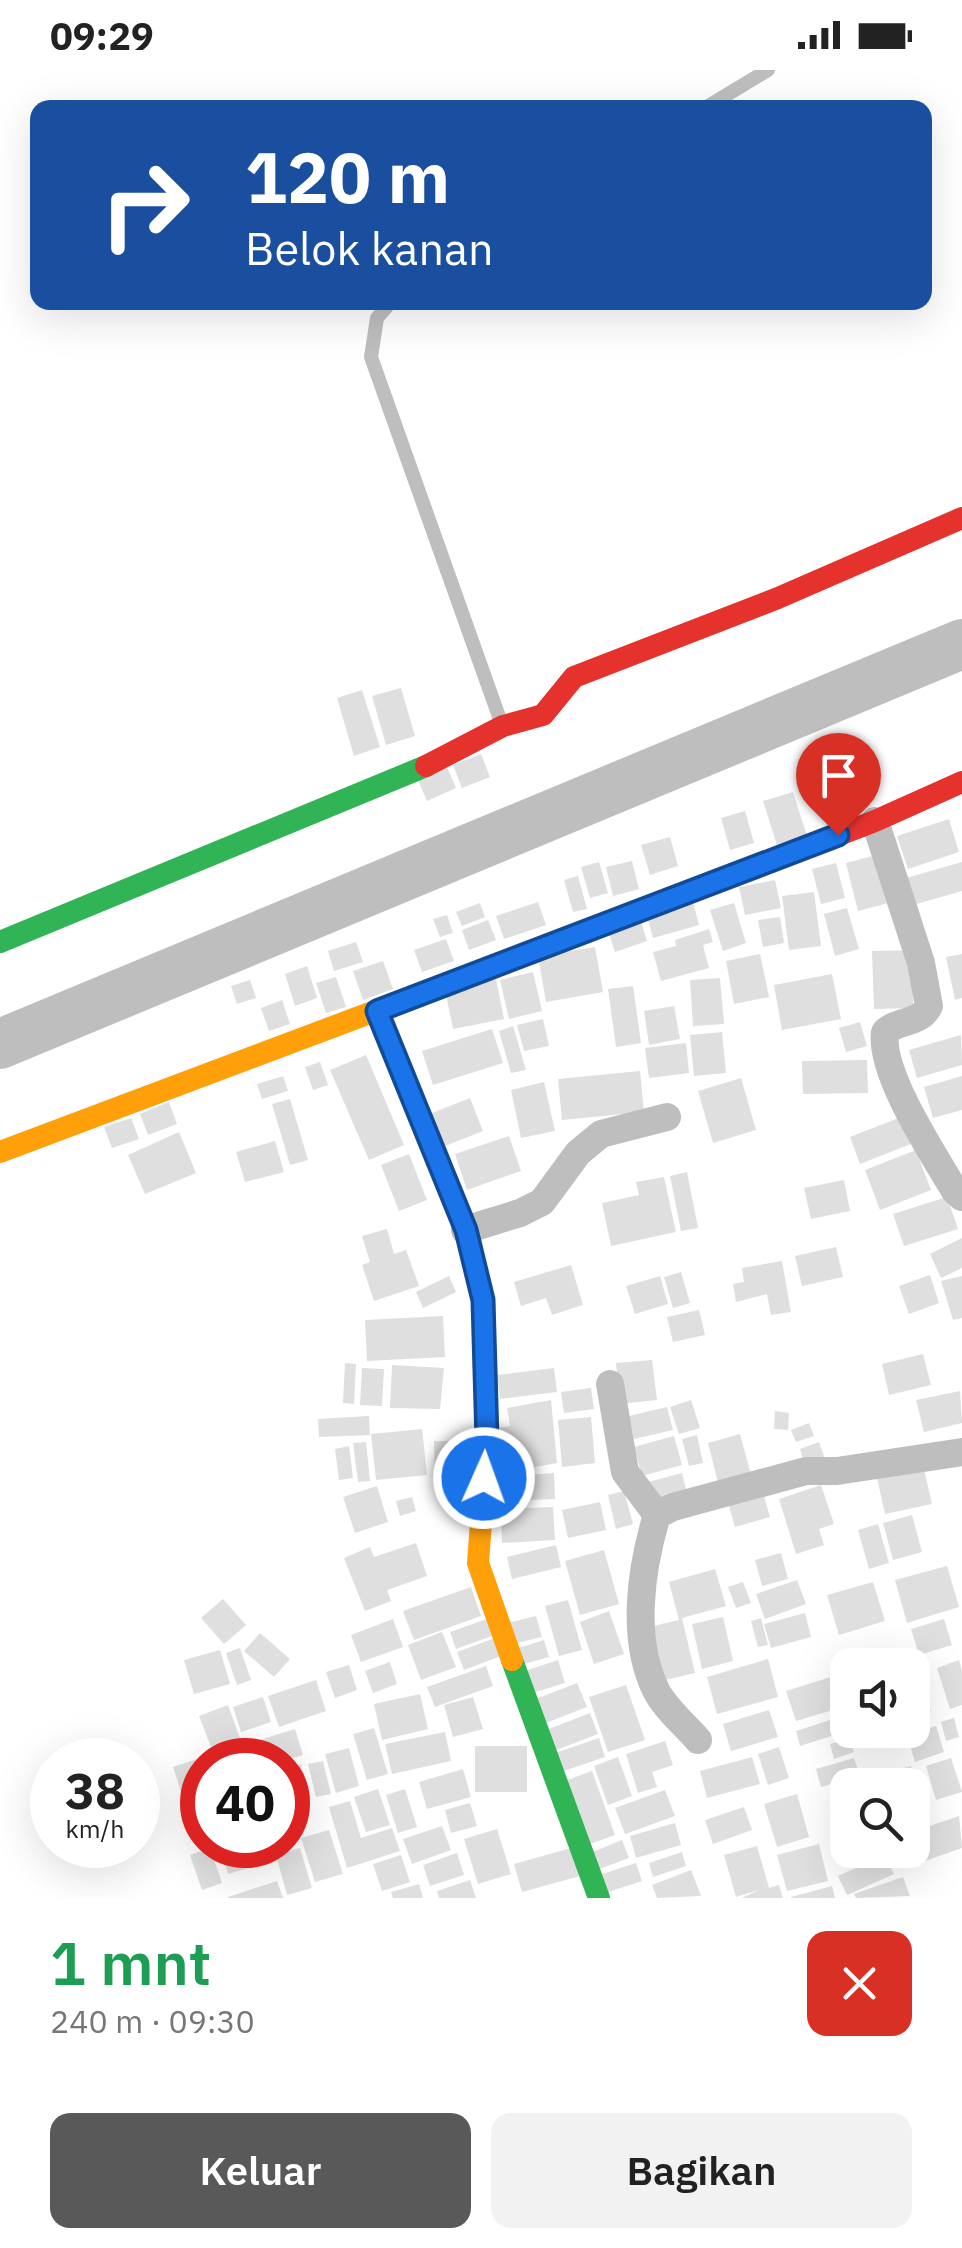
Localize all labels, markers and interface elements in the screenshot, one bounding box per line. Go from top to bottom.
text: 09:29 [50,11,154,60]
text: 120 m [245,131,450,222]
icon: right [80,140,210,270]
text: Belok kanan [245,219,494,277]
pin [796,733,881,836]
icon: arrive [811,748,866,803]
position arrow [432,1426,536,1530]
map controls [830,1648,930,1868]
button: sound [830,1648,930,1748]
speed limit sign: 40 [180,1738,310,1868]
text: 38 [65,1758,125,1823]
button: search [830,1768,930,1868]
text: km/h [66,1812,124,1845]
text: 1 mnt [50,1923,211,2002]
button: close [807,1931,912,2036]
text: 240 m · 09:30 [50,2000,255,2042]
button: Keluar [50,2113,471,2228]
button: Bagikan [491,2113,912,2228]

